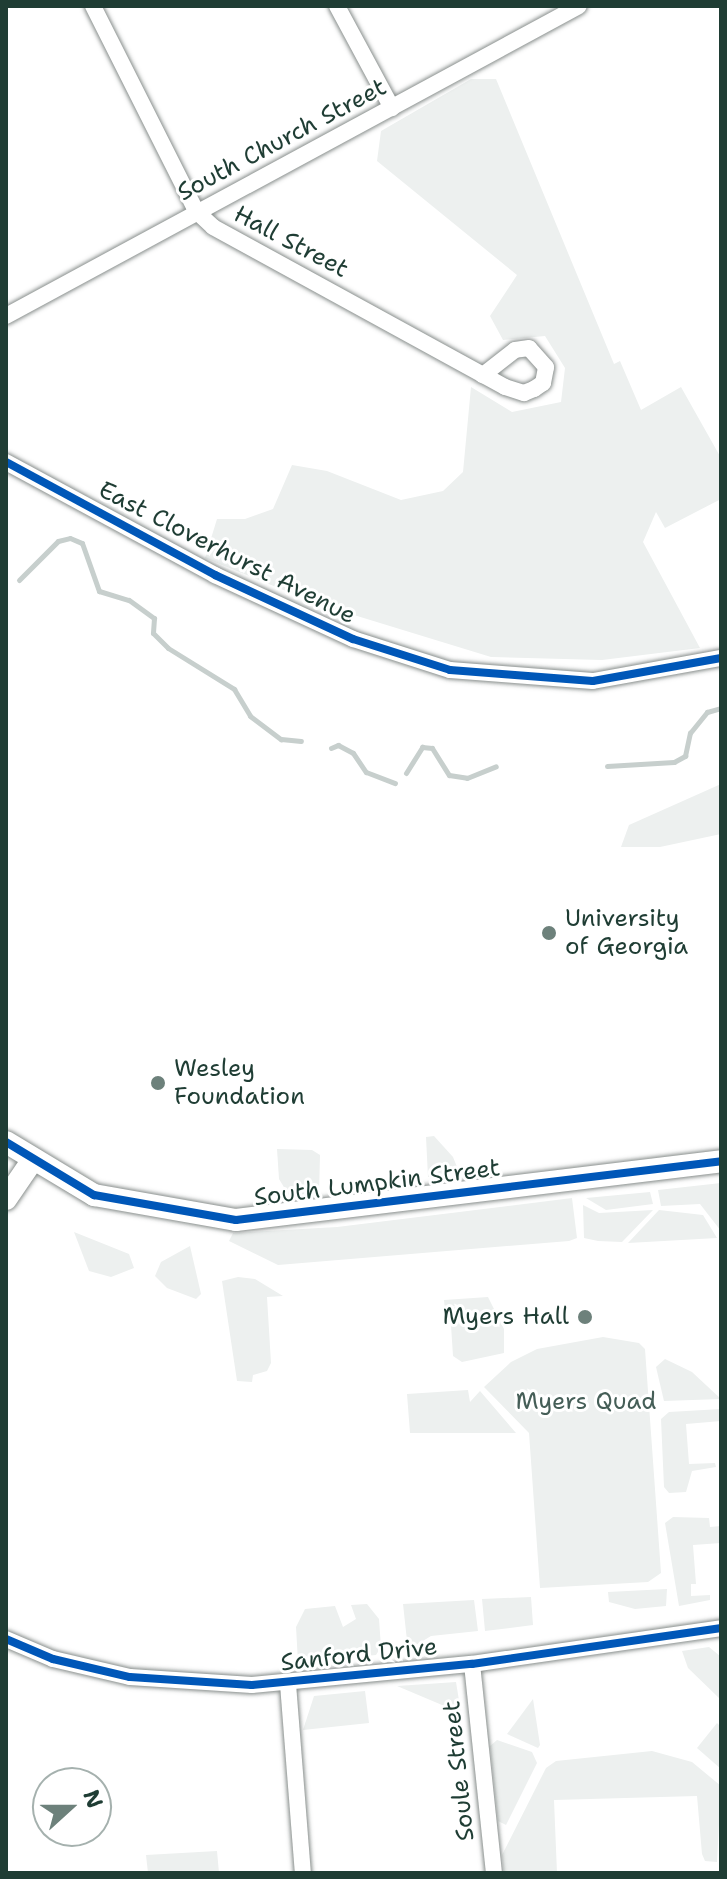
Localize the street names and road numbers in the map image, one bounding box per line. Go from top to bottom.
street label: South Church Street [173,73,391,207]
street label: Hall Street [229,200,353,284]
street label: East Cloverhurst Avenue [94,476,360,630]
street label: South Lumpkin Street [252,1154,502,1212]
street label: Sanford Drive [279,1632,439,1678]
street label: Soule Street [437,1699,481,1843]

